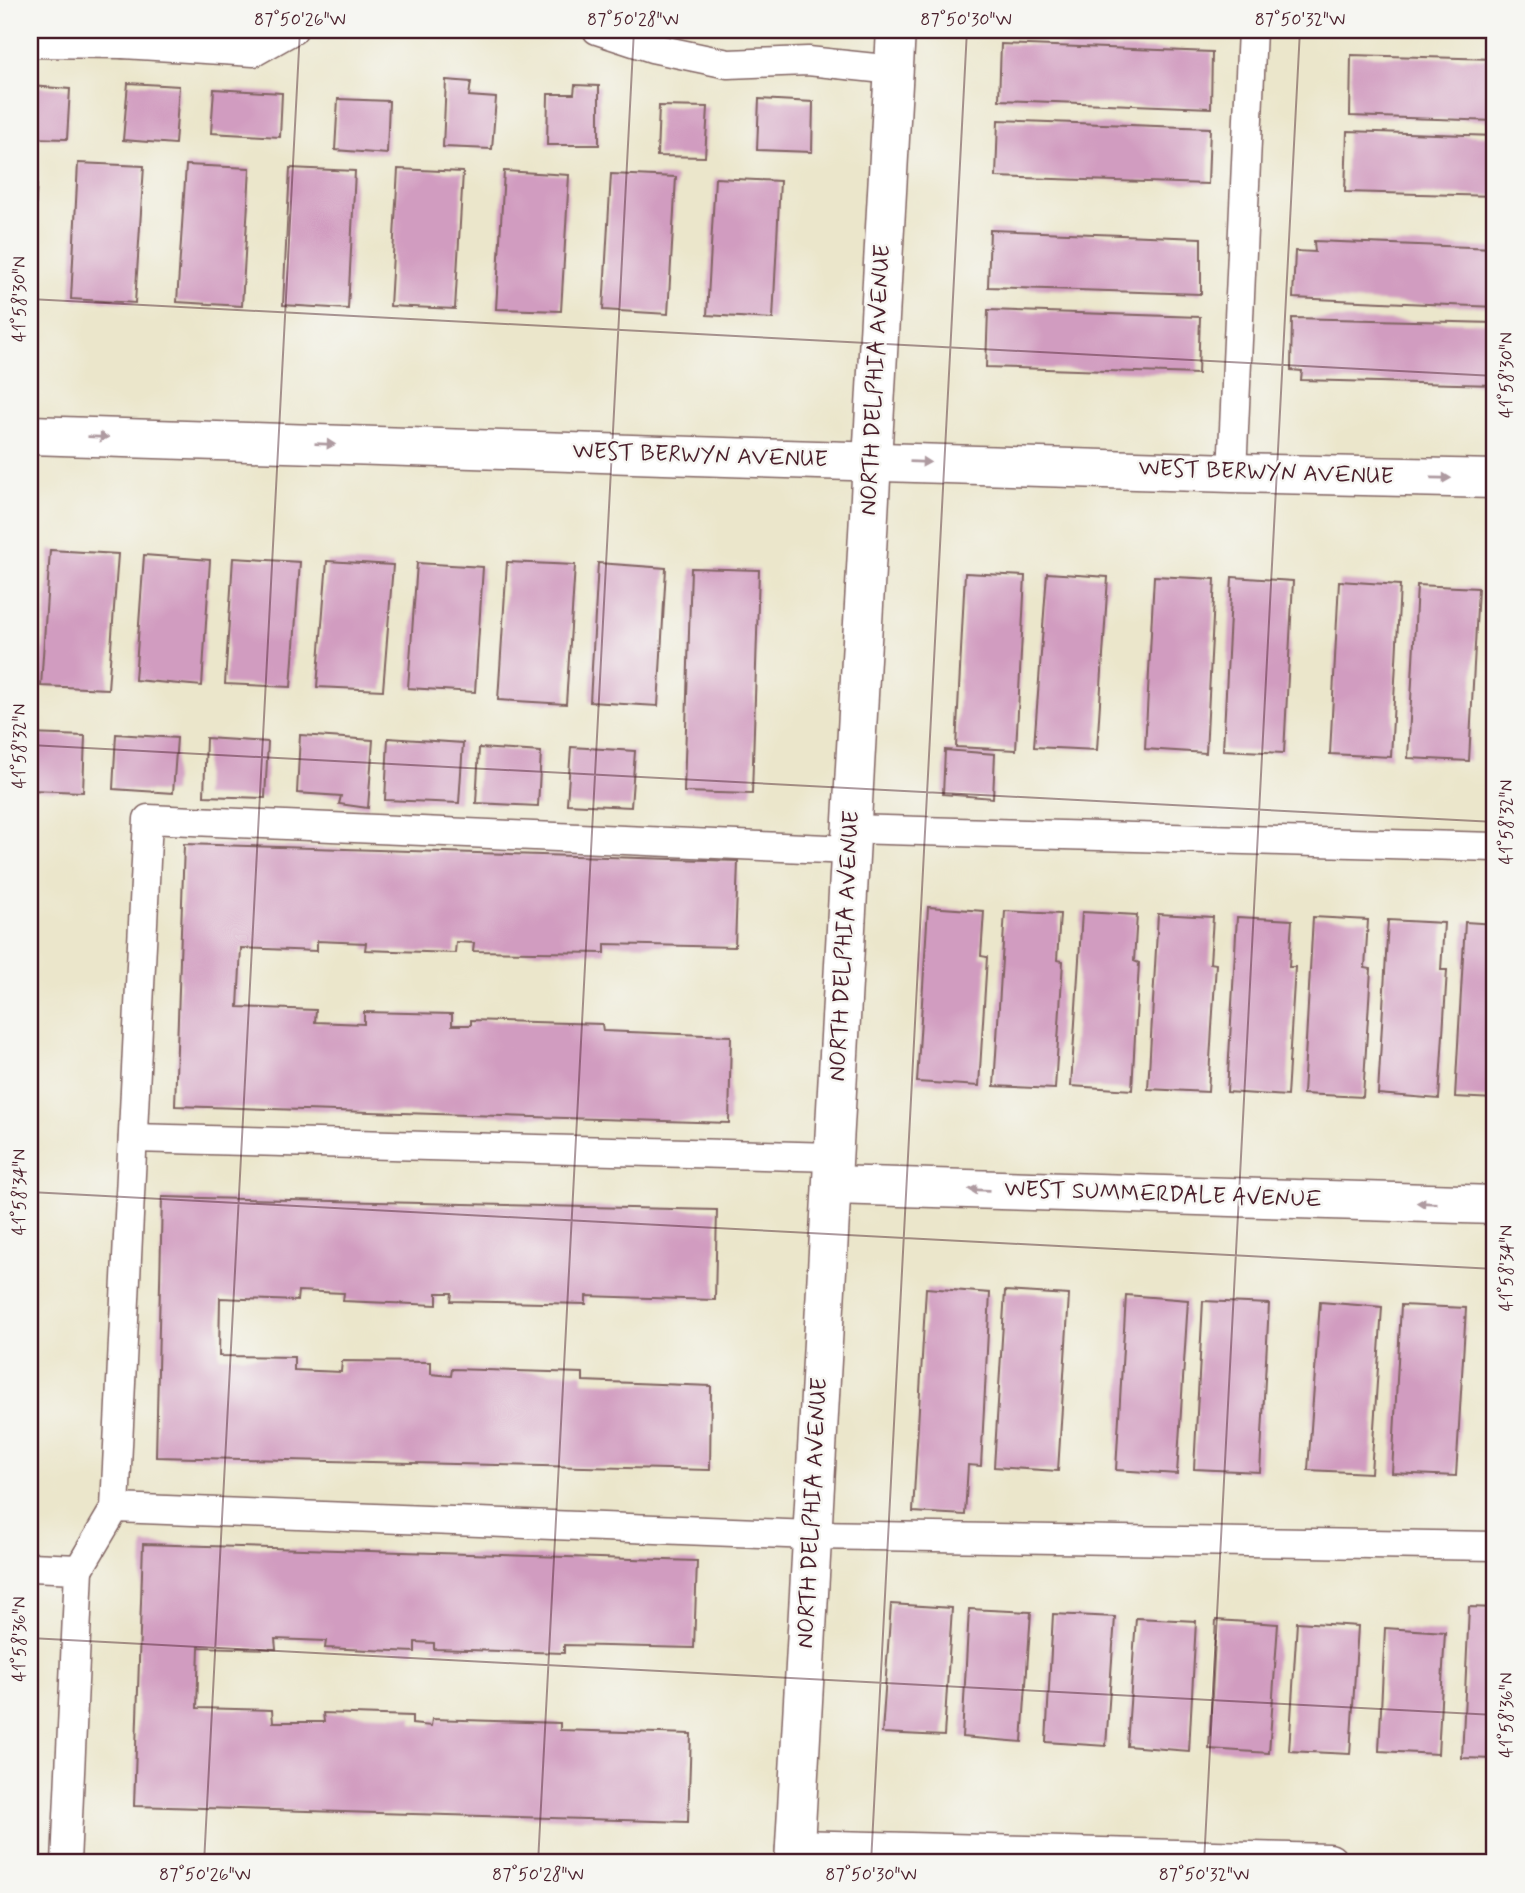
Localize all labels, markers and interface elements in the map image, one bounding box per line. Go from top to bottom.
text: 87°50'26"W [254,8,346,32]
text: 87°50'28"W [587,8,679,32]
text: 87°50'30"W [920,8,1012,32]
text: 87°50'32"W [1255,8,1345,32]
street label: NORTH DELPHIA AVENUE [854,244,898,516]
text: 41°58'30"N [8,256,32,342]
text: 41°58'30"N [1495,332,1519,418]
one-way arrow [87,432,109,443]
street label: WEST BERWYN AVENUE [572,437,828,475]
one-way arrow [315,439,337,450]
street label: WEST BERWYN AVENUE [1138,454,1394,492]
one-way arrow [909,457,931,468]
one-way arrow [1431,472,1453,483]
text: 41°58'32"N [8,704,32,788]
text: 41°58'32"N [1495,780,1519,864]
street label: NORTH DELPHIA AVENUE [823,810,867,1082]
text: 41°58'34"N [8,1149,32,1235]
street label: WEST SUMMERDALE AVENUE [1004,1174,1322,1216]
one-way arrow [968,1184,990,1195]
one-way arrow [1416,1197,1438,1209]
text: 41°58'34"N [1495,1225,1519,1311]
street label: NORTH DELPHIA AVENUE [791,1377,835,1649]
text: 41°58'36"N [8,1596,32,1682]
text: 41°58'36"N [1495,1672,1519,1758]
text: 87°50'26"W [159,1863,251,1887]
text: 87°50'28"W [492,1863,584,1887]
text: 87°50'30"W [825,1863,917,1887]
text: 87°50'32"W [1159,1863,1249,1887]

